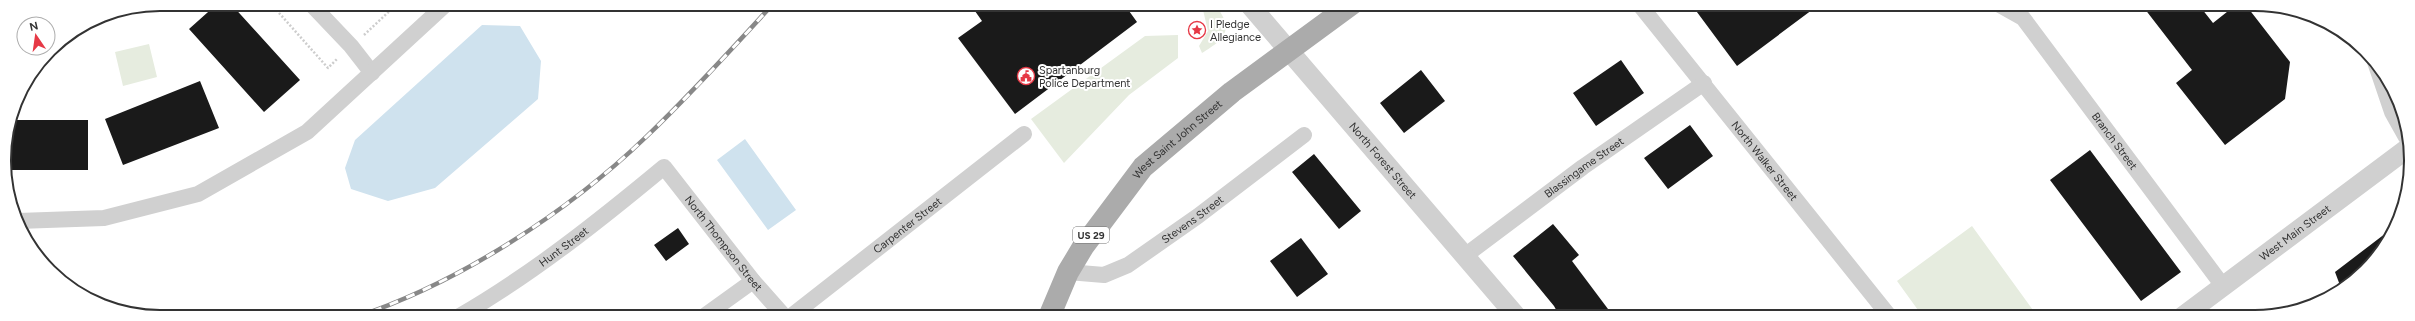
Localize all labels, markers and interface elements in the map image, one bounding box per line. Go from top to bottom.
north arrow [16,16,56,56]
place label: I Pledge Allegiance [1210,18,1261,44]
text: N [28,19,39,34]
place icon: I Pledge Allegiance [1187,20,1207,40]
place label: Spartanburg Police Department [1039,64,1131,90]
public building icon: Spartanburg Police Department [1016,66,1036,86]
street label: West Saint John Street [1130,97,1224,181]
street label: Branch Street [2089,110,2140,172]
street label: North Walker Street [1729,118,1801,203]
street label: North Forest Street [1347,120,1419,201]
street label: Blassingame Street [1542,134,1626,200]
street label: North Thompson Street [682,193,765,293]
street label: Stevens Street [1159,193,1226,246]
street label: Carpenter Street [871,194,944,256]
street label: West Main Street [2257,202,2333,263]
street label: Hunt Street [536,224,591,269]
road number: US 29 [1073,227,1109,243]

